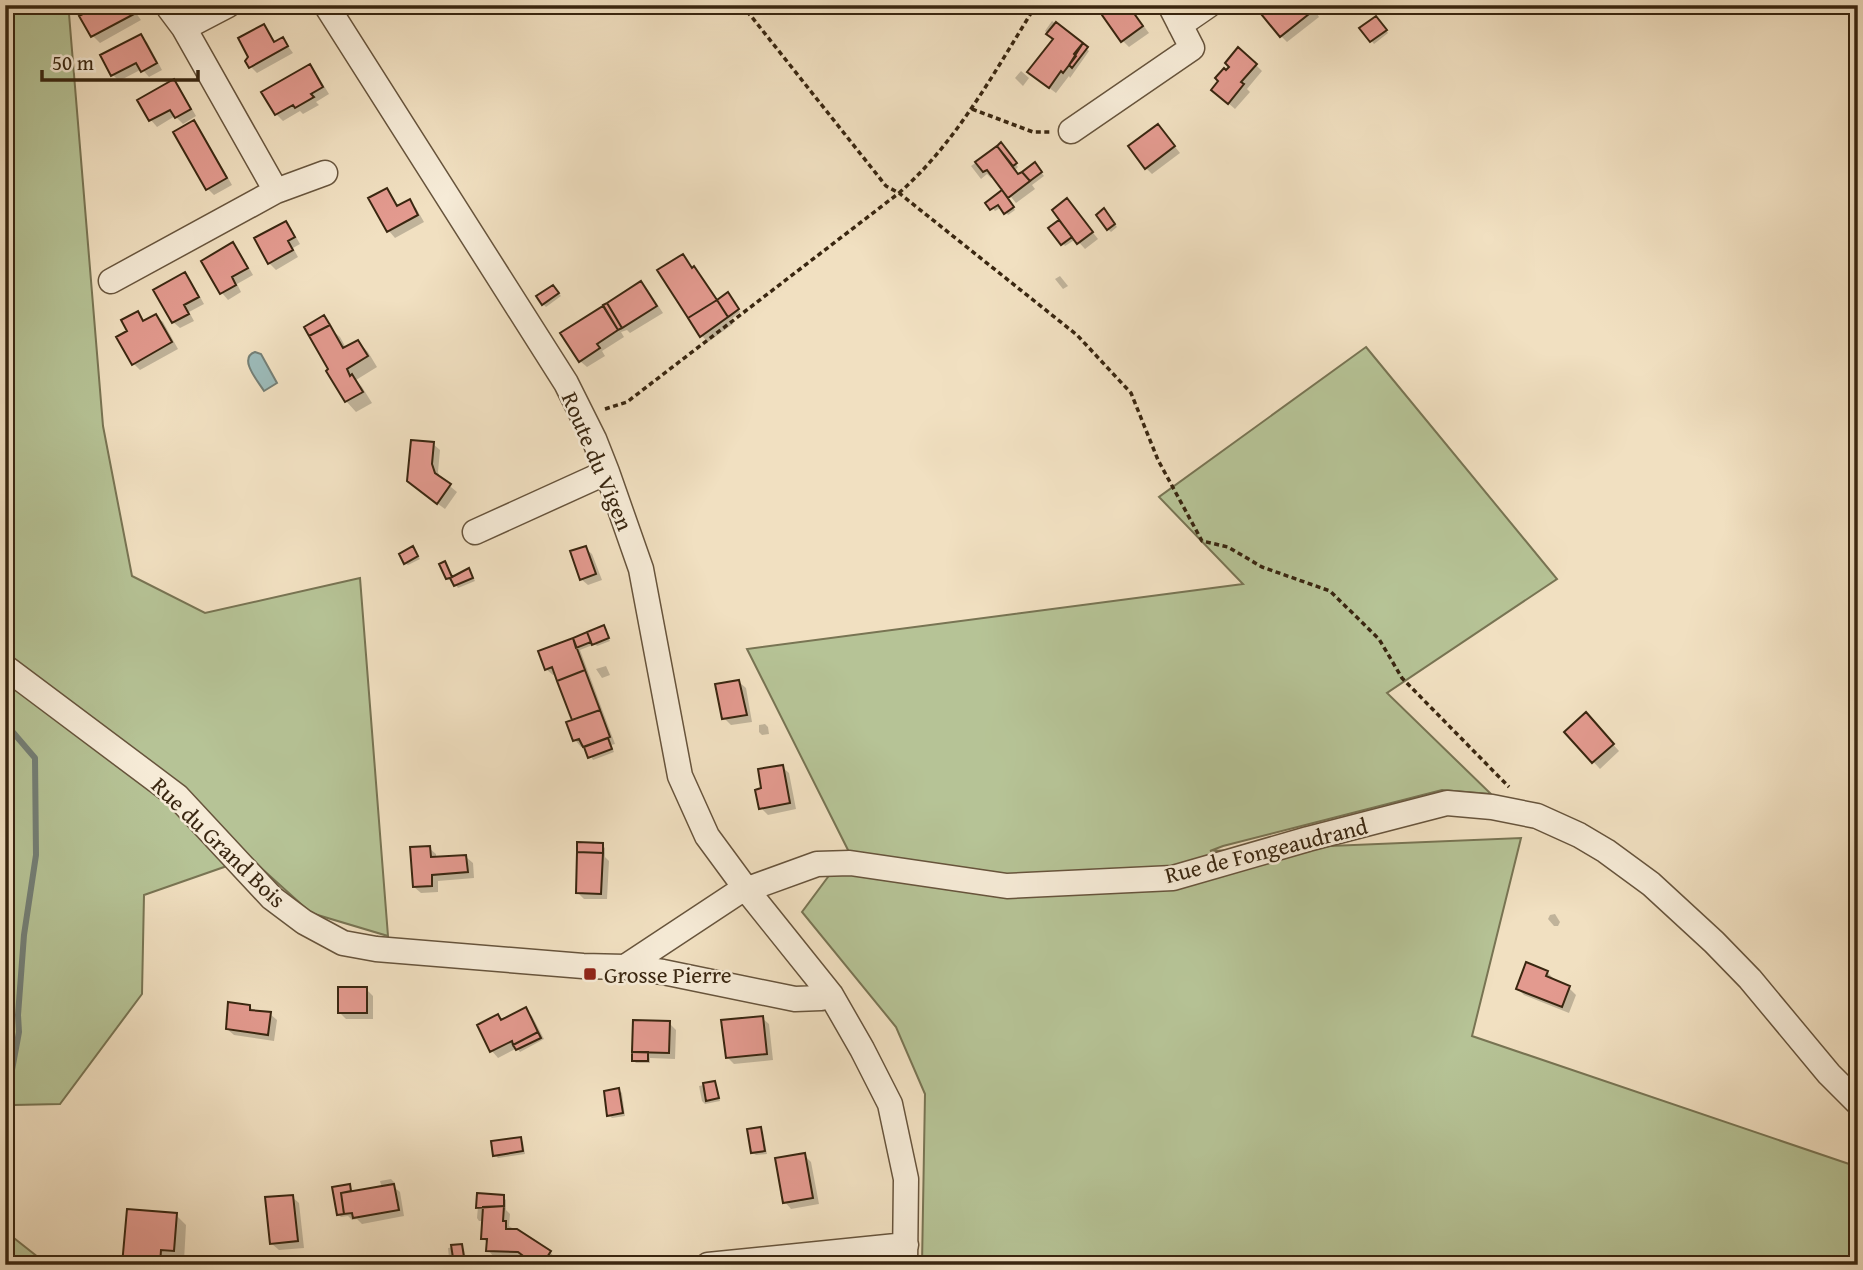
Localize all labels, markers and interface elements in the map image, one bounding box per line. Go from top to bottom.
scale bar [42,38,198,82]
text: 50 m [52,47,94,78]
street label: Route du Vigen [554,387,642,536]
street label: Rue du Grand Bois [144,769,294,915]
street label: Rue de Fongeaudrand [1161,809,1371,891]
place label: Grosse Pierre [604,958,732,991]
marker: Grosse Pierre [582,966,598,982]

